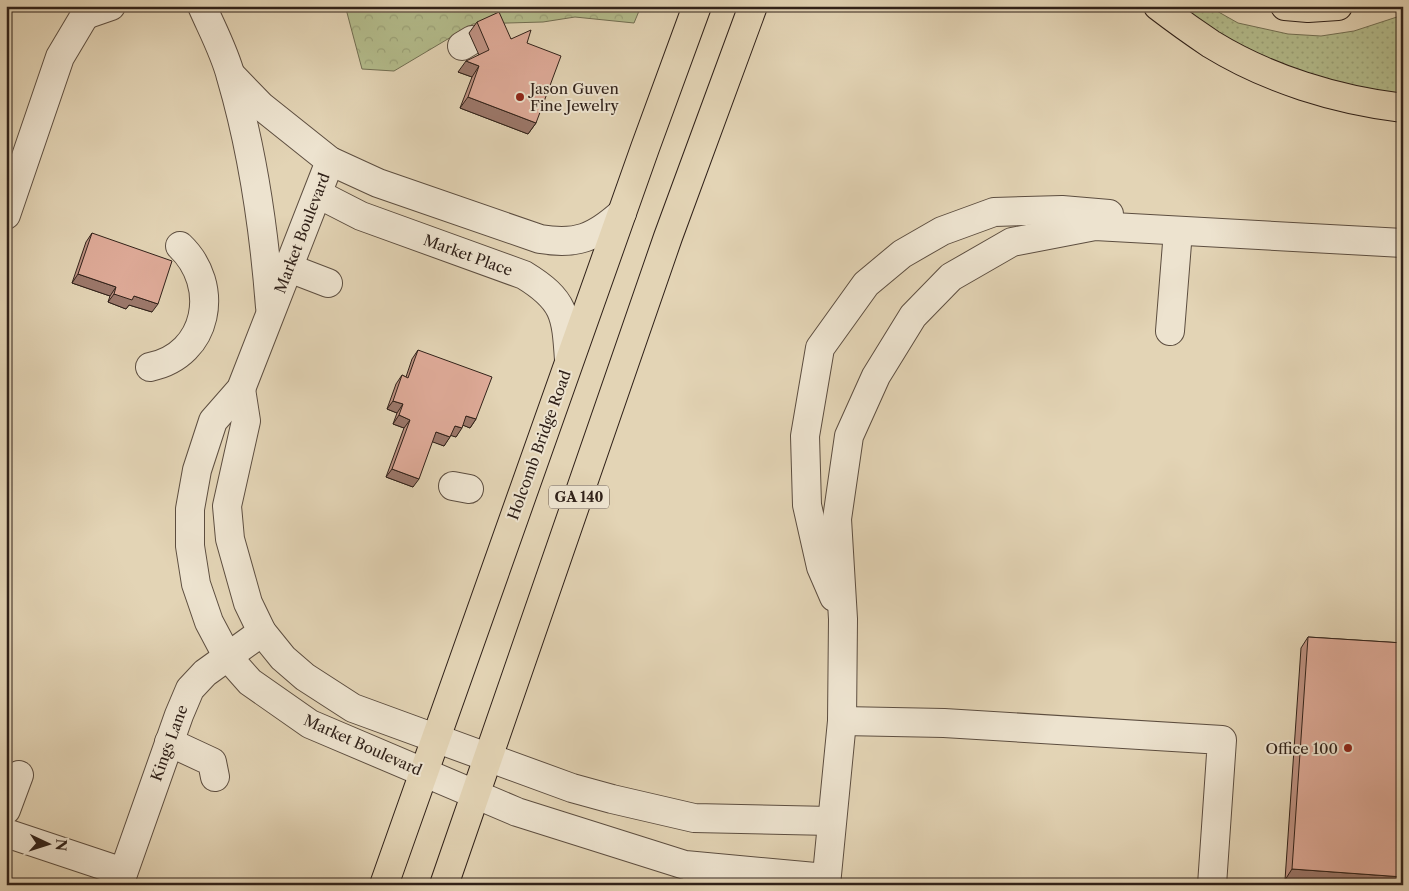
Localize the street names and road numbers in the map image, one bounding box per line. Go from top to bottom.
street label: Market Boulevard [270,170,334,296]
street label: Market Place [421,230,515,280]
street label: Holcomb Bridge Road [503,368,575,522]
road number: GA 140 [549,486,609,508]
street label: Kings Lane [146,702,192,784]
street label: Market Boulevard [301,710,425,780]

